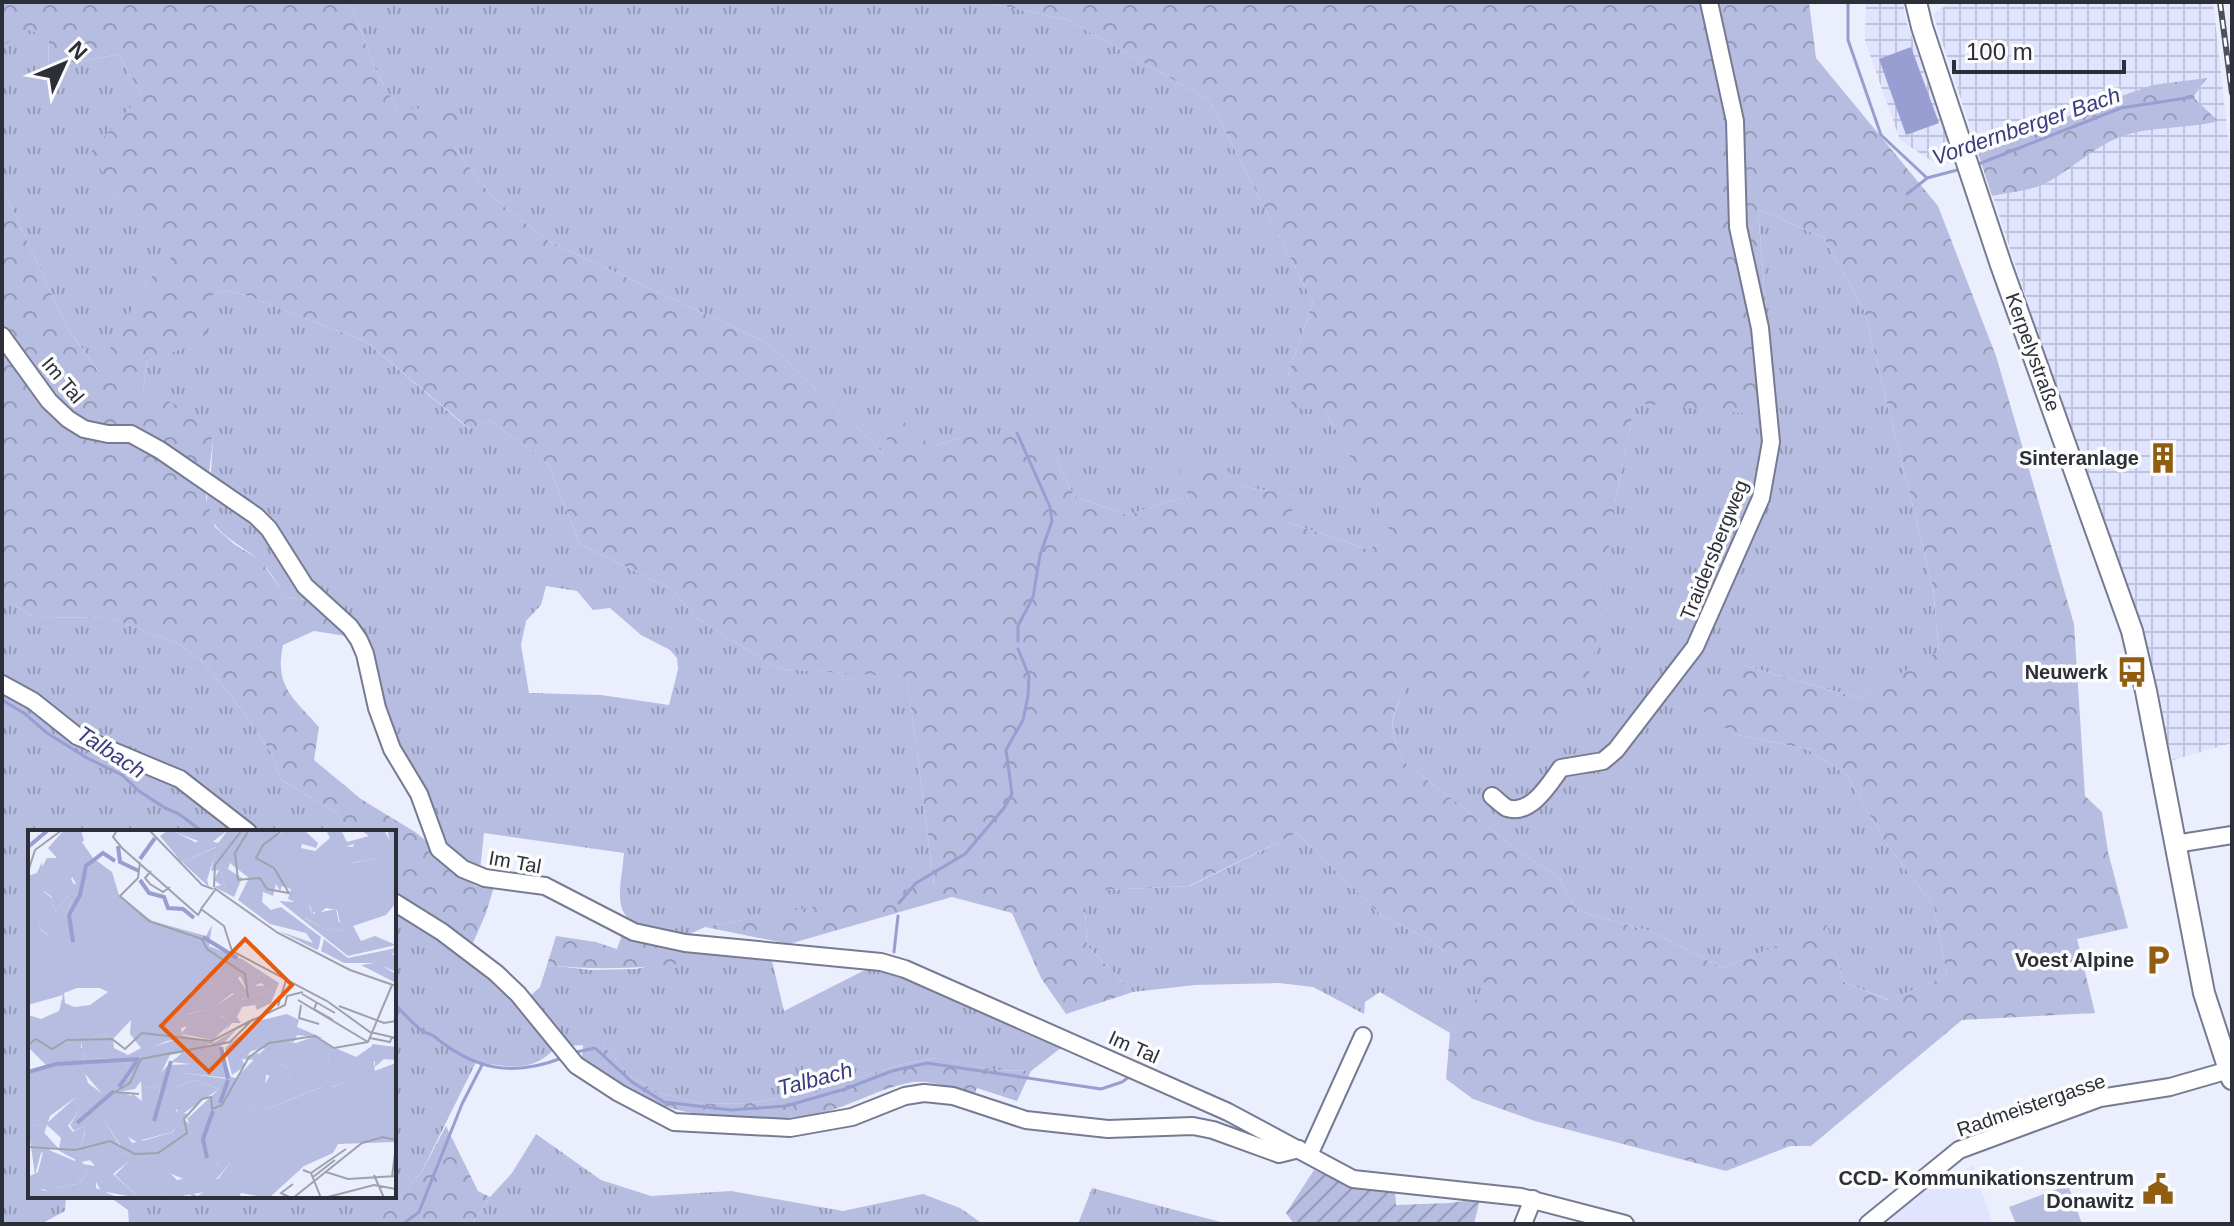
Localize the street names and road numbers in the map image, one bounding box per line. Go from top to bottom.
street label: Kerpelystraße [2001,290,2065,414]
street label: Im Tal [38,353,88,407]
street label: Traidersbergweg [1676,477,1752,623]
street label: Im Tal [487,847,543,877]
street label: Im Tal [1105,1026,1163,1068]
street label: Radmeistergasse [1954,1069,2108,1141]

